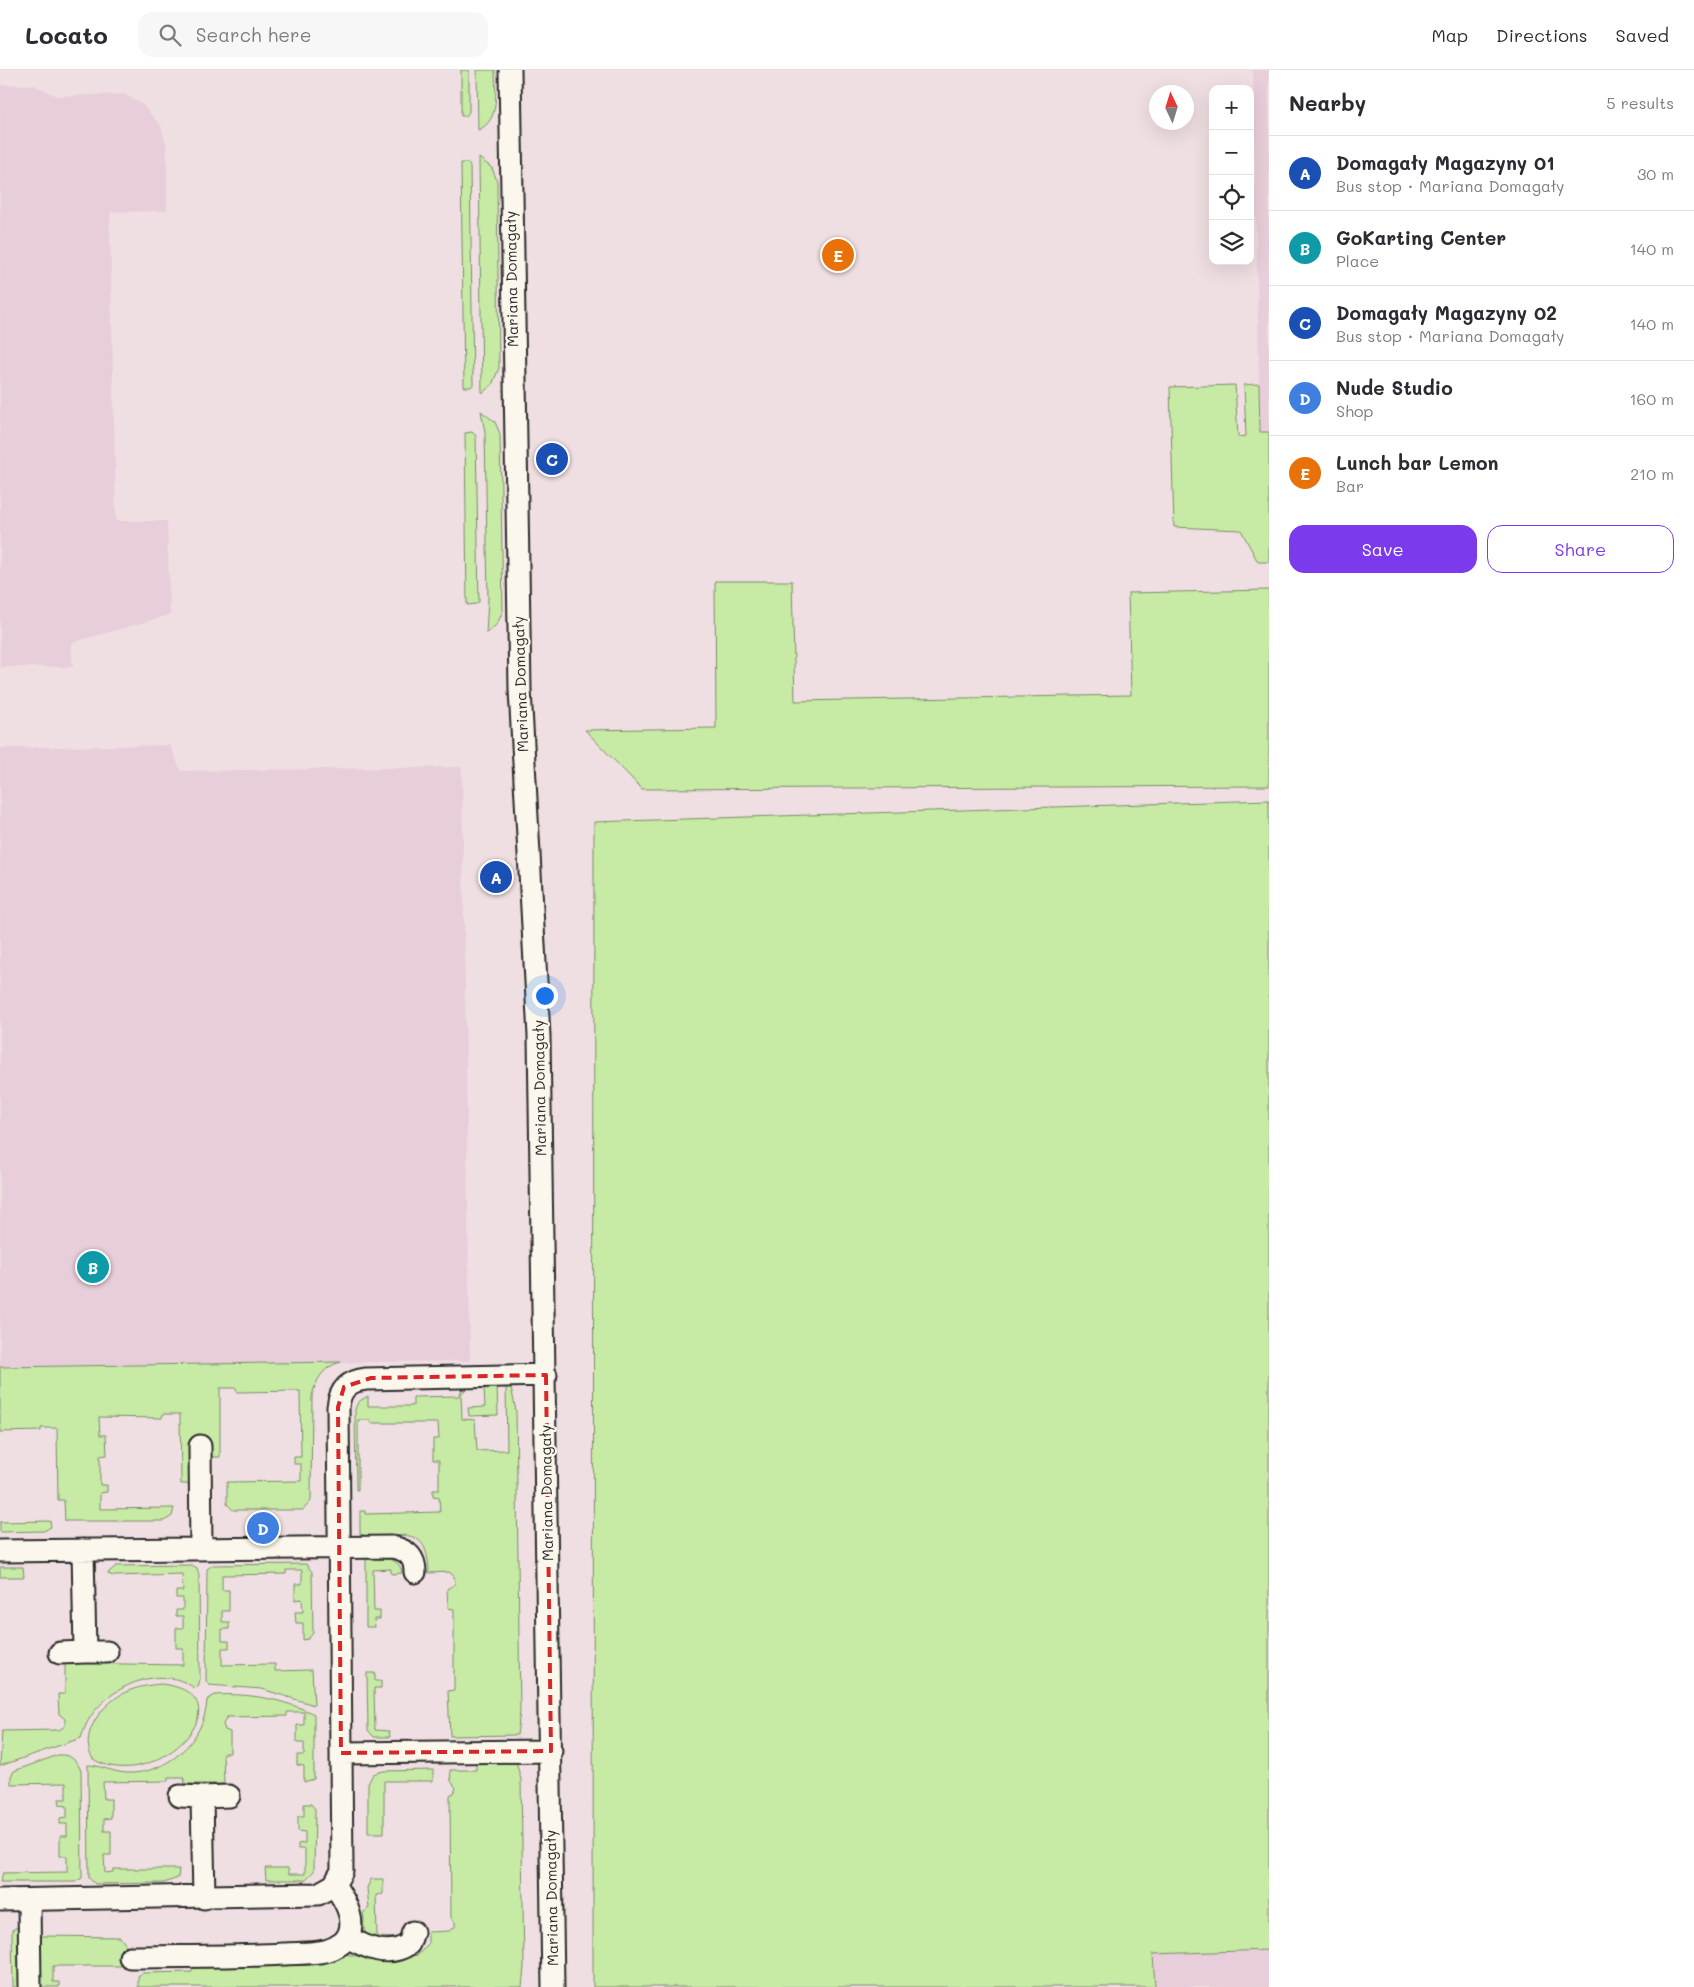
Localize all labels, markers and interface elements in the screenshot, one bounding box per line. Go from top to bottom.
search box [138,12,488,57]
text: Locato [25,19,108,50]
icon: search [156,21,184,49]
text: Search here [196,22,311,47]
text: Map [1431,23,1468,47]
text: Directions [1496,23,1588,47]
text: Saved [1616,23,1669,47]
north arrow [1149,85,1194,130]
map controls [1209,85,1254,265]
button: + [1209,85,1254,130]
text: Nearby [1289,89,1366,116]
text: 5 results [1606,92,1674,113]
button: − [1209,130,1254,175]
text: Domagały Magazyny 01 [1336,150,1555,175]
text: A [1299,163,1311,184]
text: 30 m [1637,163,1674,184]
button: locate [1209,175,1254,220]
text: Bus stop · Mariana Domagały [1336,175,1564,196]
street label: Mariana Domagały [500,211,522,347]
button: layers [1209,220,1254,265]
text: GoKarting Center [1336,225,1506,250]
pin: E [822,236,854,274]
text: B [1300,238,1310,259]
text: 140 m [1630,238,1674,259]
text: Place [1336,250,1379,271]
text: Domagały Magazyny 02 [1336,300,1557,325]
text: C [1299,313,1311,334]
text: 140 m [1630,313,1674,334]
text: Bus stop · Mariana Domagały [1336,325,1564,346]
text: Nude Studio [1336,375,1453,400]
text: D [1299,388,1311,409]
text: 160 m [1629,388,1674,409]
text: Shop [1336,400,1373,421]
pin: C [536,440,568,478]
text: Lunch bar Lemon [1336,450,1498,475]
text: E [1300,463,1310,484]
text: 210 m [1630,463,1674,484]
text: Bar [1336,475,1364,496]
button: Save [1289,525,1477,573]
button: Share [1487,525,1674,573]
street label: Mariana Domagały [508,615,532,752]
pin: A [480,858,512,896]
your location [532,983,558,1009]
street label: Mariana Domagały [528,1020,550,1156]
pin: B [77,1248,109,1286]
street label: Mariana Domagały [535,1425,557,1561]
pin: D [247,1509,279,1547]
street label: Mariana Domagały [540,1830,562,1966]

